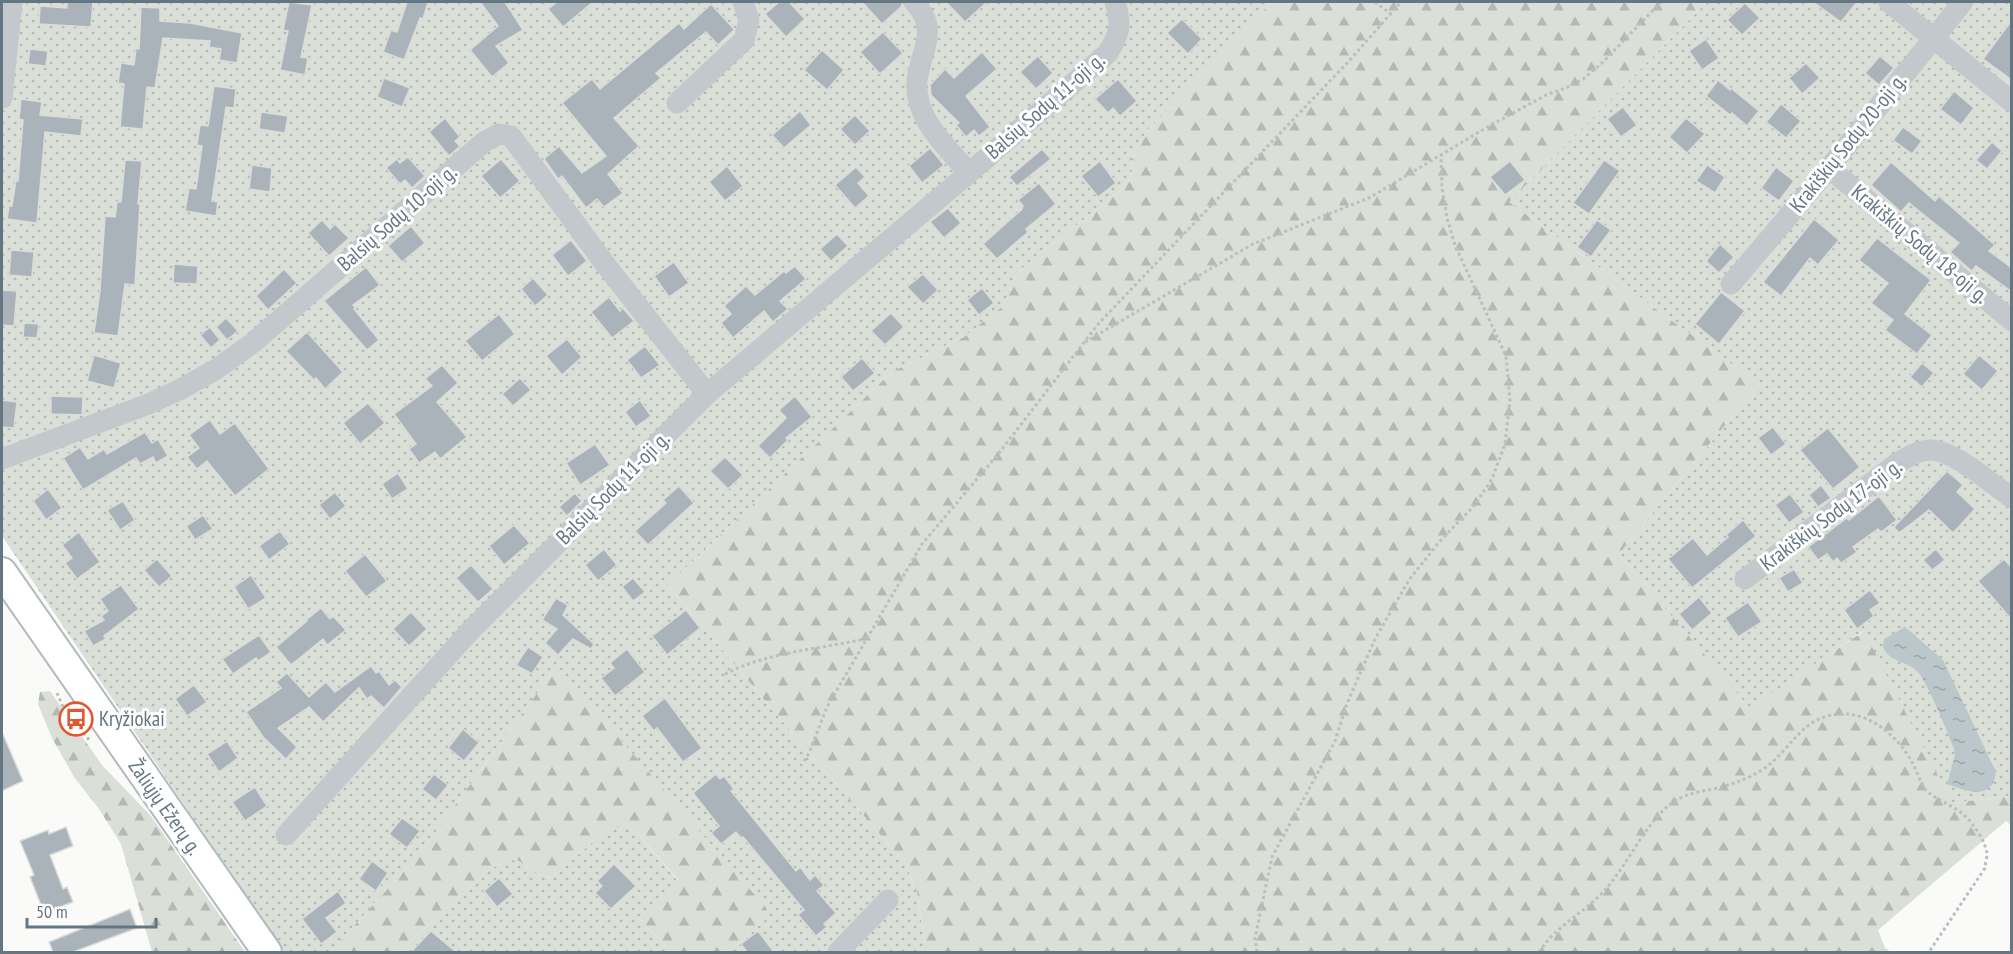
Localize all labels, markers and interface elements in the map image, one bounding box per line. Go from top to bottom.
street label: Balsių Sodų 11-oji g. [979,46,1110,165]
street label: Krakiškių Sodų 20-oji g. [1783,68,1912,218]
street label: Balsių Sodų 10-oji g. [331,158,462,277]
street label: Krakiškių Sodų 18-oji g. [1846,178,1995,309]
street label: Balsių Sodų 11-oji g. [550,425,675,550]
street label: Krakiškių Sodų 17-oji g. [1755,453,1907,577]
bus stop icon: Kryžiokai [58,701,94,737]
place label: Kryžiokai [99,705,165,732]
street label: Žaliųjų Ežerų g. [122,753,208,860]
scale bar [27,891,156,929]
text: 50 m [36,900,68,923]

